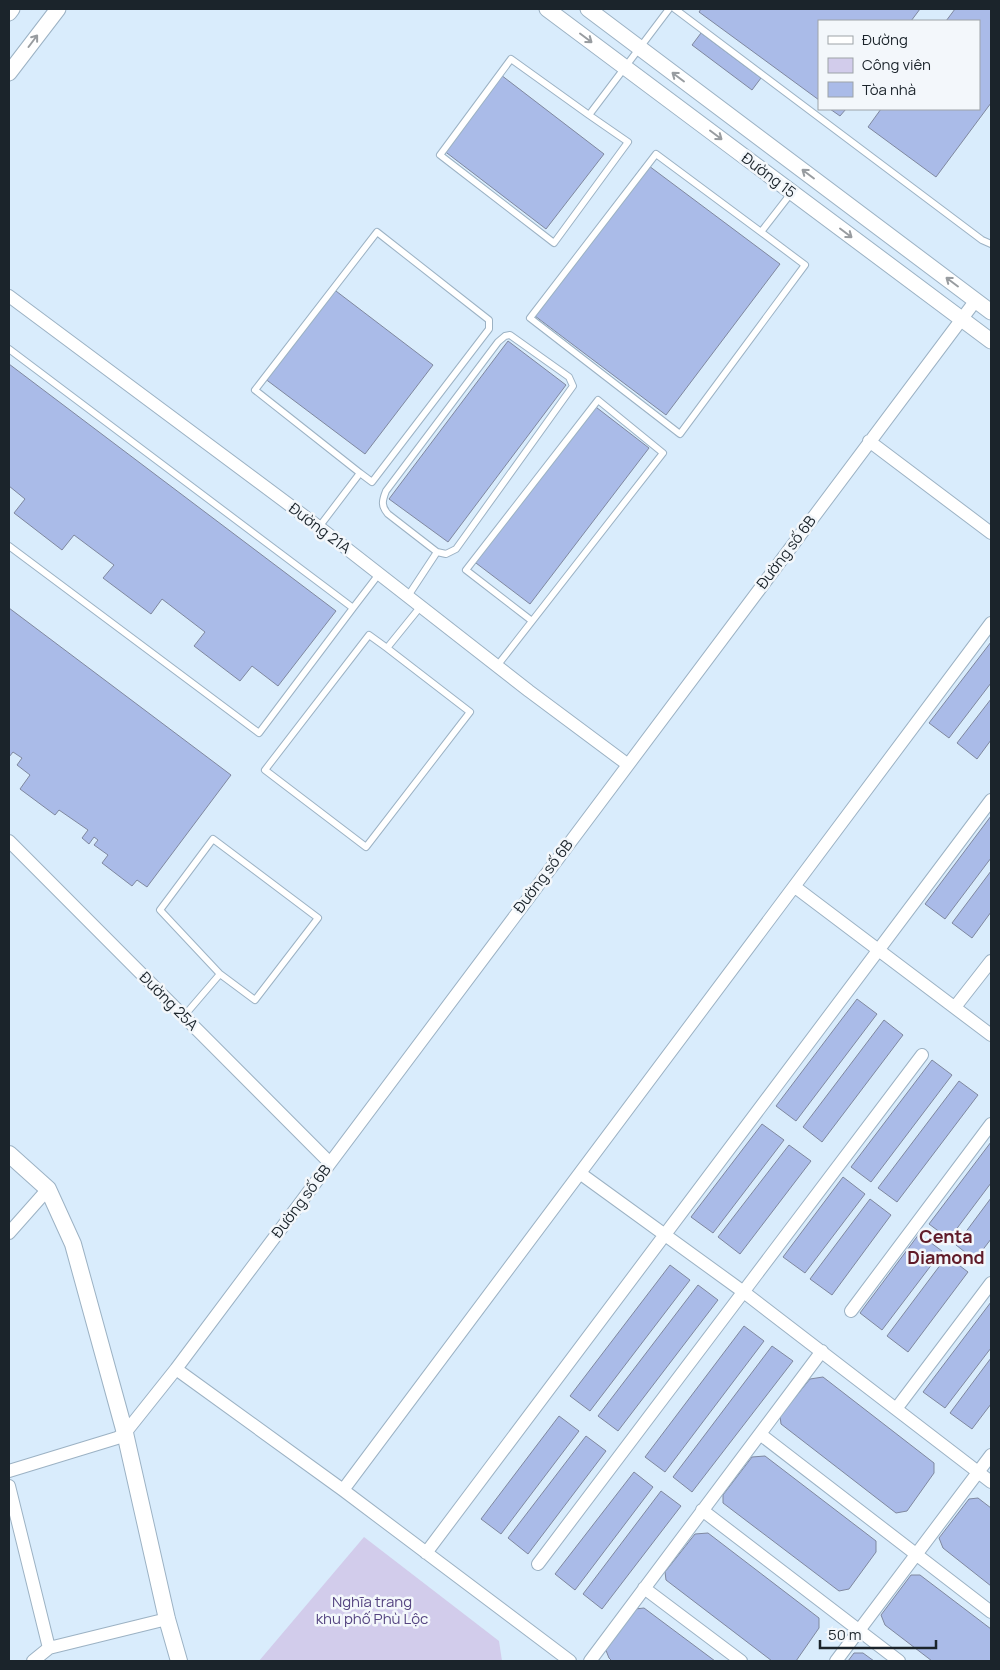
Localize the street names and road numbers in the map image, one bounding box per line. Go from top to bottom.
street label: Đường 15 [737,148,801,202]
street label: Đường 21A [285,498,356,559]
street label: Đường số 6B [751,511,821,593]
street label: Đường số 6B [508,835,578,917]
street label: Đường 25A [135,967,203,1035]
street label: Đường số 6B [266,1160,336,1242]

